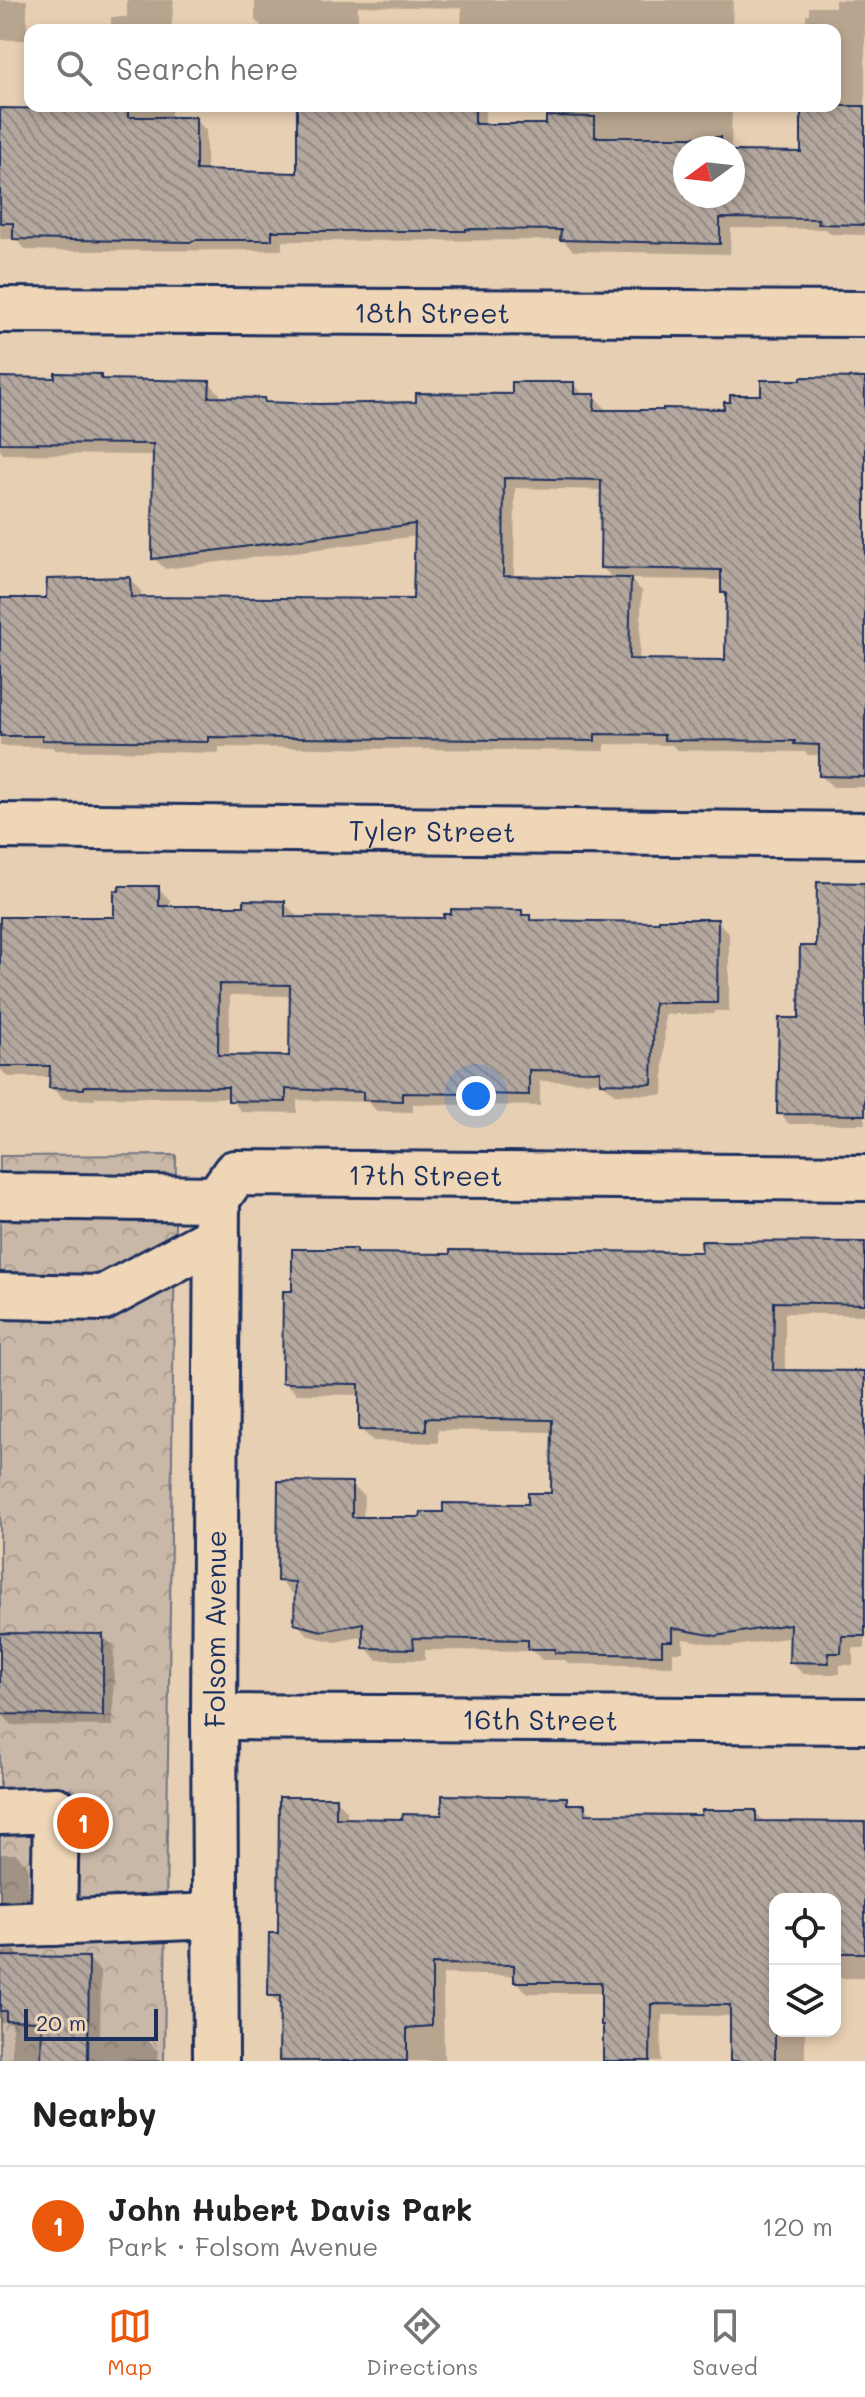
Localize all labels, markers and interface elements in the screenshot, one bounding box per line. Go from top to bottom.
search box [24,24,841,112]
icon: search [52,46,96,90]
text: Search here [116,48,299,88]
north arrow [673,136,745,208]
street label: 18th Street [354,294,510,330]
street label: Tyler Street [348,812,516,849]
your location [456,1076,496,1116]
street label: 17th Street [348,1156,503,1193]
street label: Folsom Avenue [196,1530,233,1728]
street label: 16th Street [462,1701,618,1737]
pin: 1 [57,1793,109,1853]
map controls [769,1893,841,2037]
button: locate [769,1893,841,1965]
button: layers [769,1965,841,2037]
scale bar [24,2005,158,2041]
text: 20 m [36,2008,86,2037]
text: Nearby [32,2091,157,2136]
text: John Hubert Davis Park [108,2189,472,2229]
text: 1 [52,2209,64,2243]
text: 120 m [762,2209,833,2243]
text: Park · Folsom Avenue [108,2229,378,2263]
tab: Map [107,2304,152,2381]
tab: Directions [366,2304,478,2381]
tab: Saved [693,2304,758,2381]

